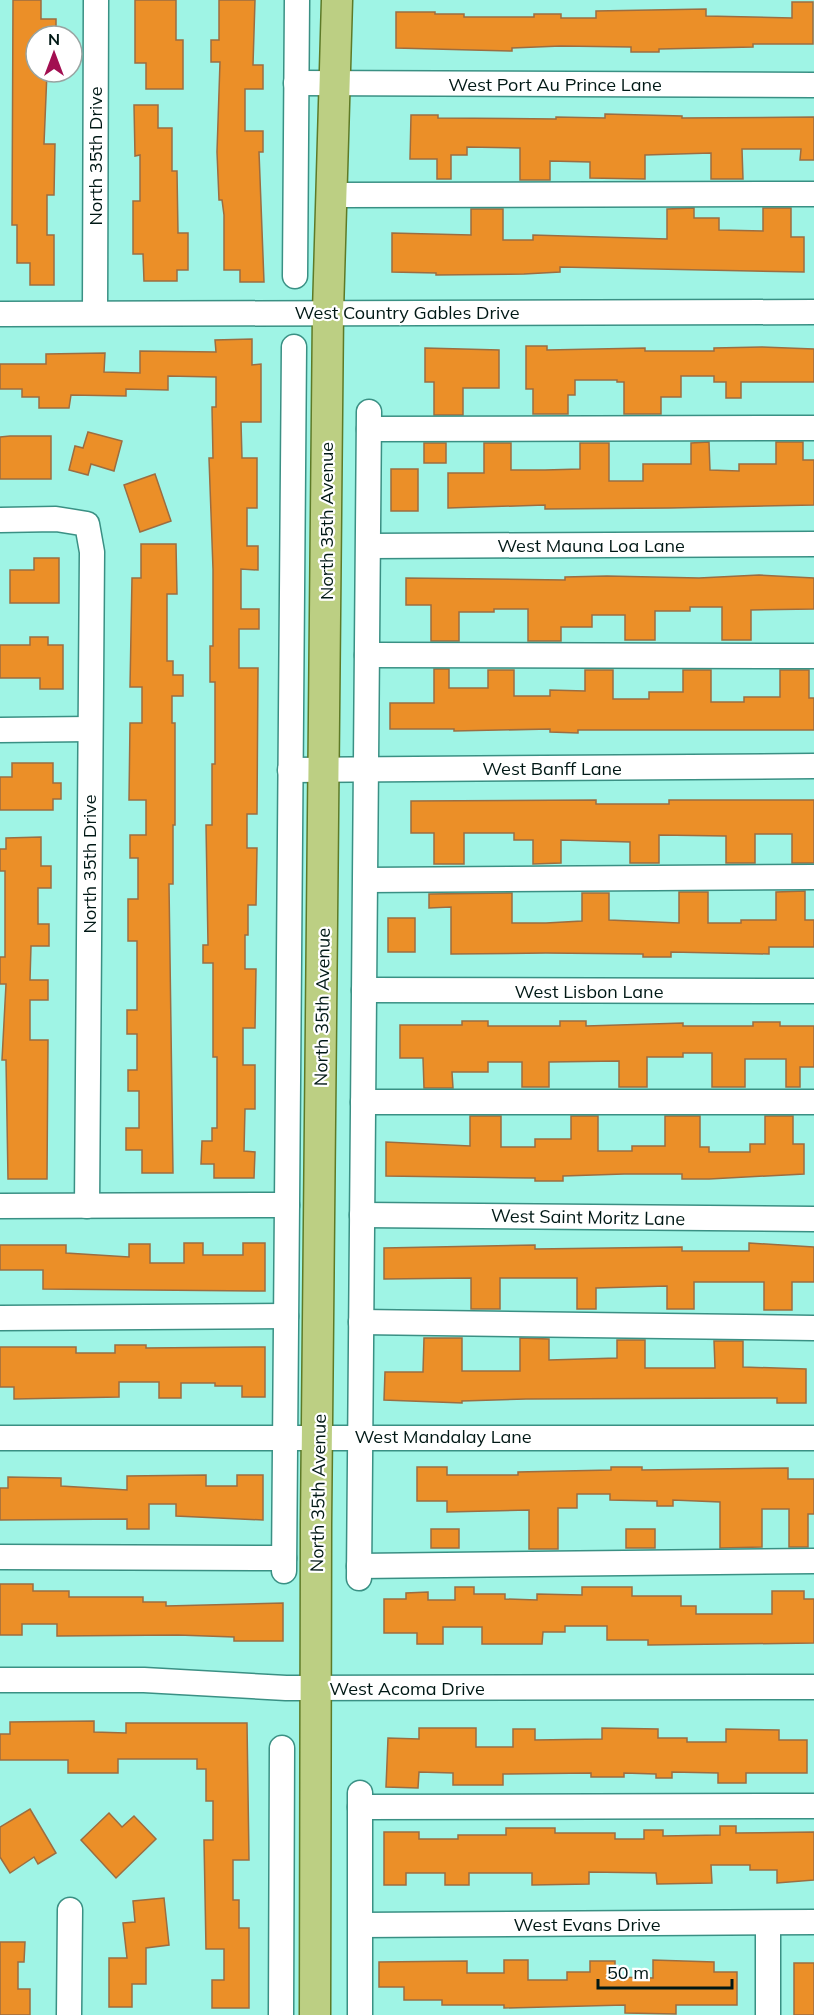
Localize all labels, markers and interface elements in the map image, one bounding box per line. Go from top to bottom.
north arrow [24,24,84,84]
text: N [48,29,60,49]
street label: West Port Au Prince Lane [448,73,662,96]
street label: North 35th Drive [84,87,107,225]
street label: West Country Gables Drive [294,301,520,324]
street label: North 35th Avenue [315,442,338,600]
street label: West Mauna Loa Lane [497,534,685,557]
street label: West Banff Lane [482,757,622,780]
street label: North 35th Drive [78,795,101,933]
street label: North 35th Avenue [309,928,335,1086]
street label: West Lisbon Lane [515,980,663,1003]
street label: West Saint Moritz Lane [491,1204,685,1230]
street label: North 35th Avenue [305,1414,331,1572]
street label: West Mandalay Lane [354,1425,532,1448]
street label: West Acoma Drive [329,1677,485,1700]
street label: West Evans Drive [514,1913,660,1936]
scale bar [598,1952,732,1990]
text: 50 m [607,1961,649,1984]

